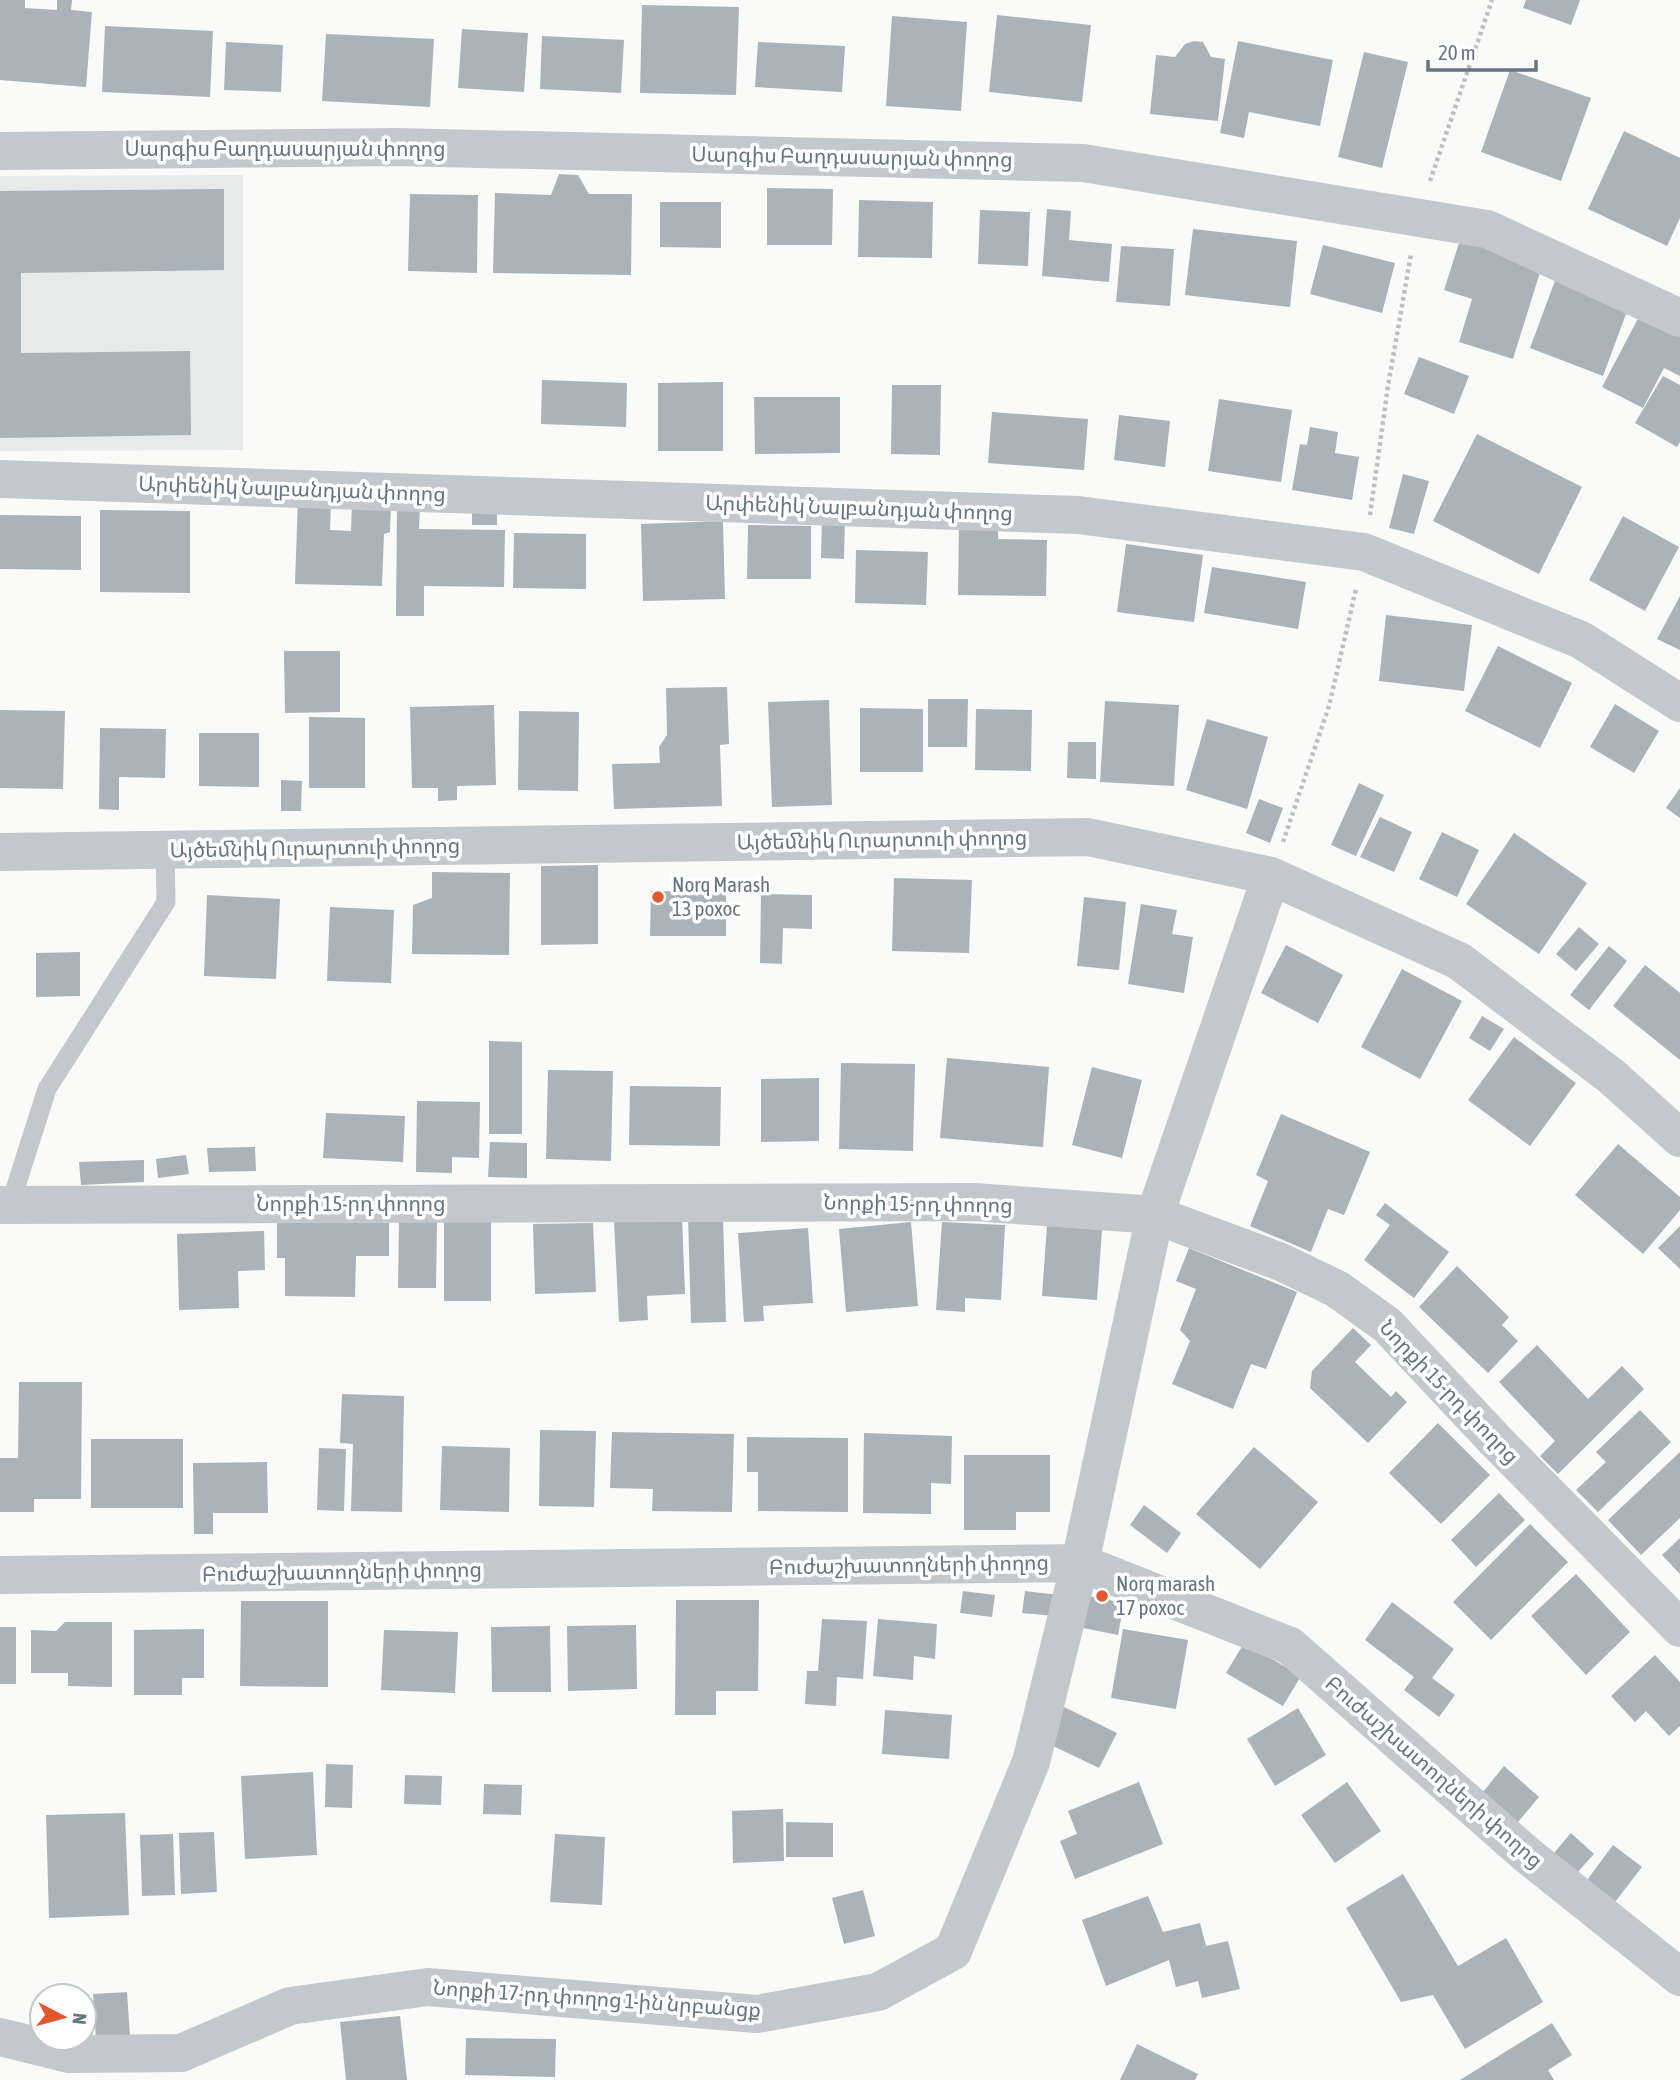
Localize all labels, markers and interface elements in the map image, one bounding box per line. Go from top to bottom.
scale bar [1428,28,1536,72]
text: 20 m [1438,40,1476,64]
street label: Սարգիս Բաղդասարյան փողոց [124,136,446,161]
street label: Սարգիս Բաղդասարյան փողոց [691,141,1013,172]
street label: Արփենիկ Նալբանդյան փողոց [138,471,446,506]
street label: Արփենիկ Նալբանդյան փողոց [705,490,1013,525]
street label: Այծեմնիկ Ուրարտուի փողոց [737,824,1027,855]
street label: Այծեմնիկ Ուրարտուի փողոց [170,832,460,863]
place label: Norq Marash 13 poxoc [672,872,770,920]
marker: Norq Marash 13 poxoc [650,889,666,905]
street label: Նորքի 15-րդ փողոց [823,1189,1013,1218]
street label: Նորքի 15-րդ փողոց [256,1191,446,1216]
street label: Նորքի 15-րդ փողոց [1375,1315,1524,1468]
street label: Բուժաշխատողների փողոց [769,1550,1049,1579]
street label: Բուժաշխատողների փողոց [202,1557,482,1586]
place label: Norq marash 17 poxoc [1116,1571,1215,1619]
marker: Norq marash 17 poxoc [1094,1588,1110,1604]
street label: Բուժաշխատողների փողոց [1320,1670,1548,1873]
street label: Նորքի 17-րդ փողոց 1-ին նրբանցք [432,1975,762,2022]
north arrow [28,1982,98,2052]
text: N [68,2012,91,2026]

